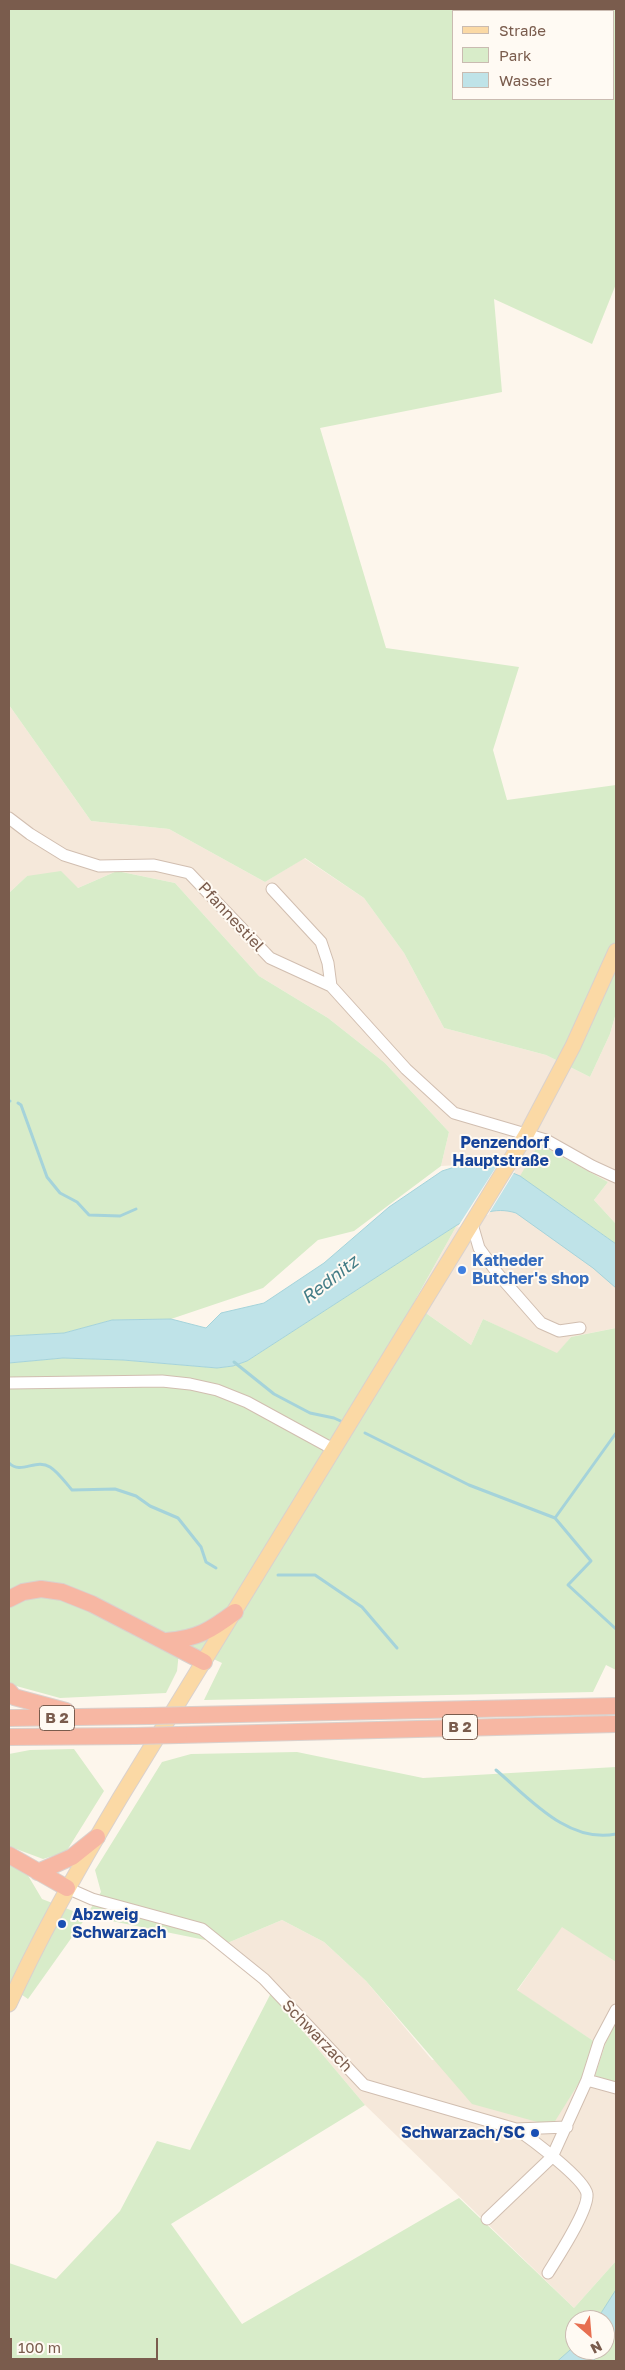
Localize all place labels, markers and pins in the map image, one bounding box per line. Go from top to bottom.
place label: Penzendorf Hauptstraße [452,1133,549,1171]
marker: Penzendorf Hauptstraße [553,1146,565,1158]
place label: Katheder Butcher's shop [472,1251,589,1289]
marker: Katheder Butcher's shop [456,1264,468,1276]
place label: Abzweig Schwarzach [72,1905,166,1943]
marker: Abzweig Schwarzach [56,1918,68,1930]
place label: Schwarzach/SC [401,2123,525,2143]
marker: Schwarzach/SC [529,2127,541,2139]

